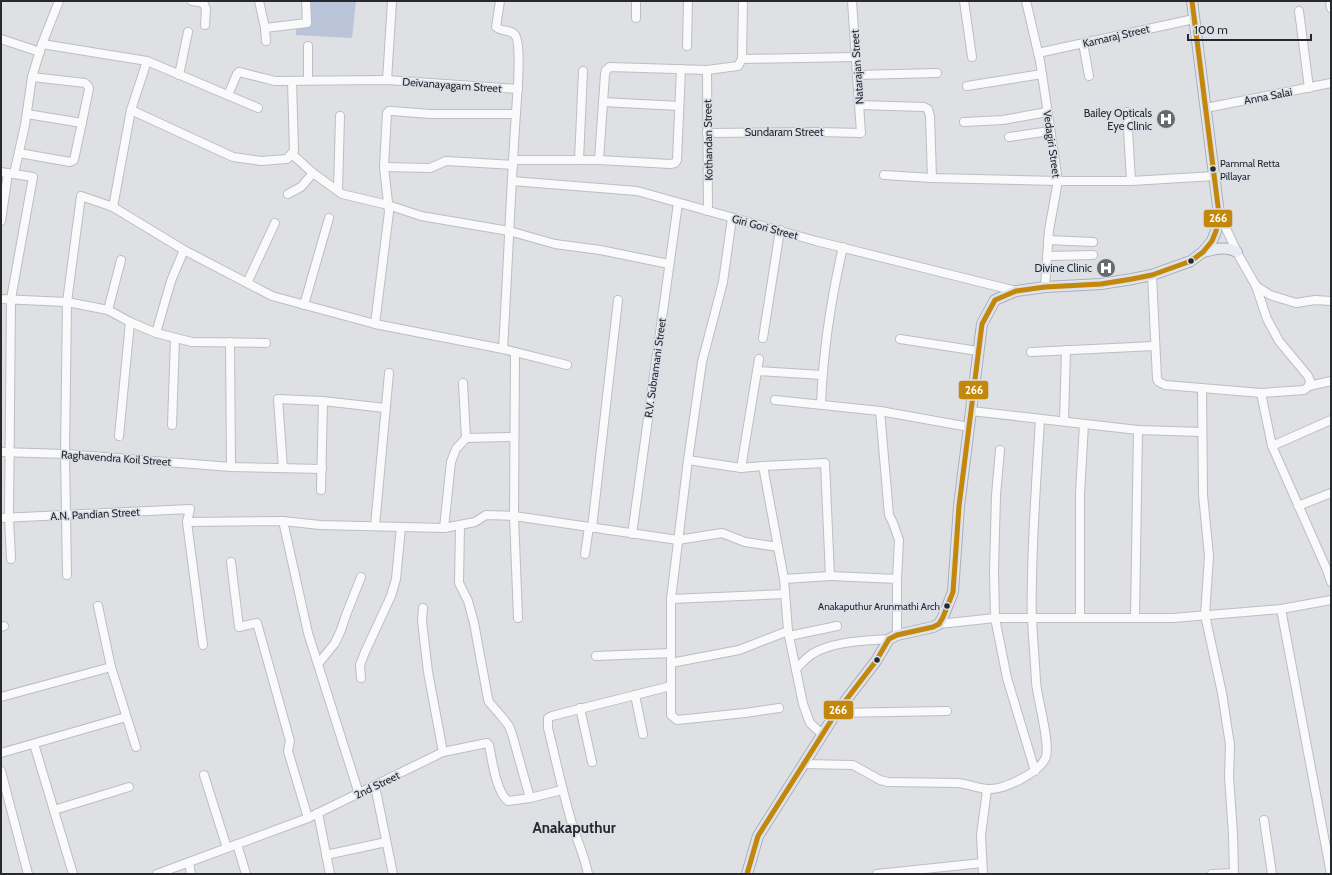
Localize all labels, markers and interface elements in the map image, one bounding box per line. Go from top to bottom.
scale bar [1188,16,1311,42]
street label: Kamaraj Street [1081,21,1151,50]
text: 100 m [1194,22,1228,37]
street label: Natarajan Street [847,29,867,105]
street label: Deivanayagam Street [402,75,502,95]
street label: Anna Salai [1243,84,1293,108]
street label: Kothandan Street [700,99,716,181]
place label: Bailey Opticals Eye Clinic [1084,106,1152,133]
hospital icon: Bailey Opticals Eye Clinic [1155,108,1177,130]
street label: Vedagiri Street [1040,110,1064,179]
street label: Sundaram Street [745,125,824,139]
place label: Pammal Retta Pillayar [1220,157,1280,183]
marker: Pammal Retta Pillayar [1208,164,1218,174]
line badge: 266 [1203,209,1233,228]
street label: Giri Gori Street [730,211,800,243]
text: 266 [1209,211,1227,225]
unlabelled marker [1186,256,1196,266]
hospital icon: Divine Clinic [1095,257,1117,279]
place label: Divine Clinic [1035,261,1092,275]
street label: R.V. Subramani Street [641,317,669,419]
line badge: 266 [958,380,989,400]
text: 266 [965,383,983,397]
street label: Raghavendra Koil Street [60,447,172,469]
street label: A.N. Pandian Street [50,505,140,523]
place label: Anakaputhur Arunmathi Arch [818,600,940,613]
marker: Anakaputhur Arunmathi Arch [942,601,952,611]
unlabelled marker [872,655,882,665]
line badge: 266 [823,700,854,720]
text: 266 [829,703,847,717]
street label: 2nd Street [352,768,402,802]
district label: Anakaputhur [532,819,616,837]

